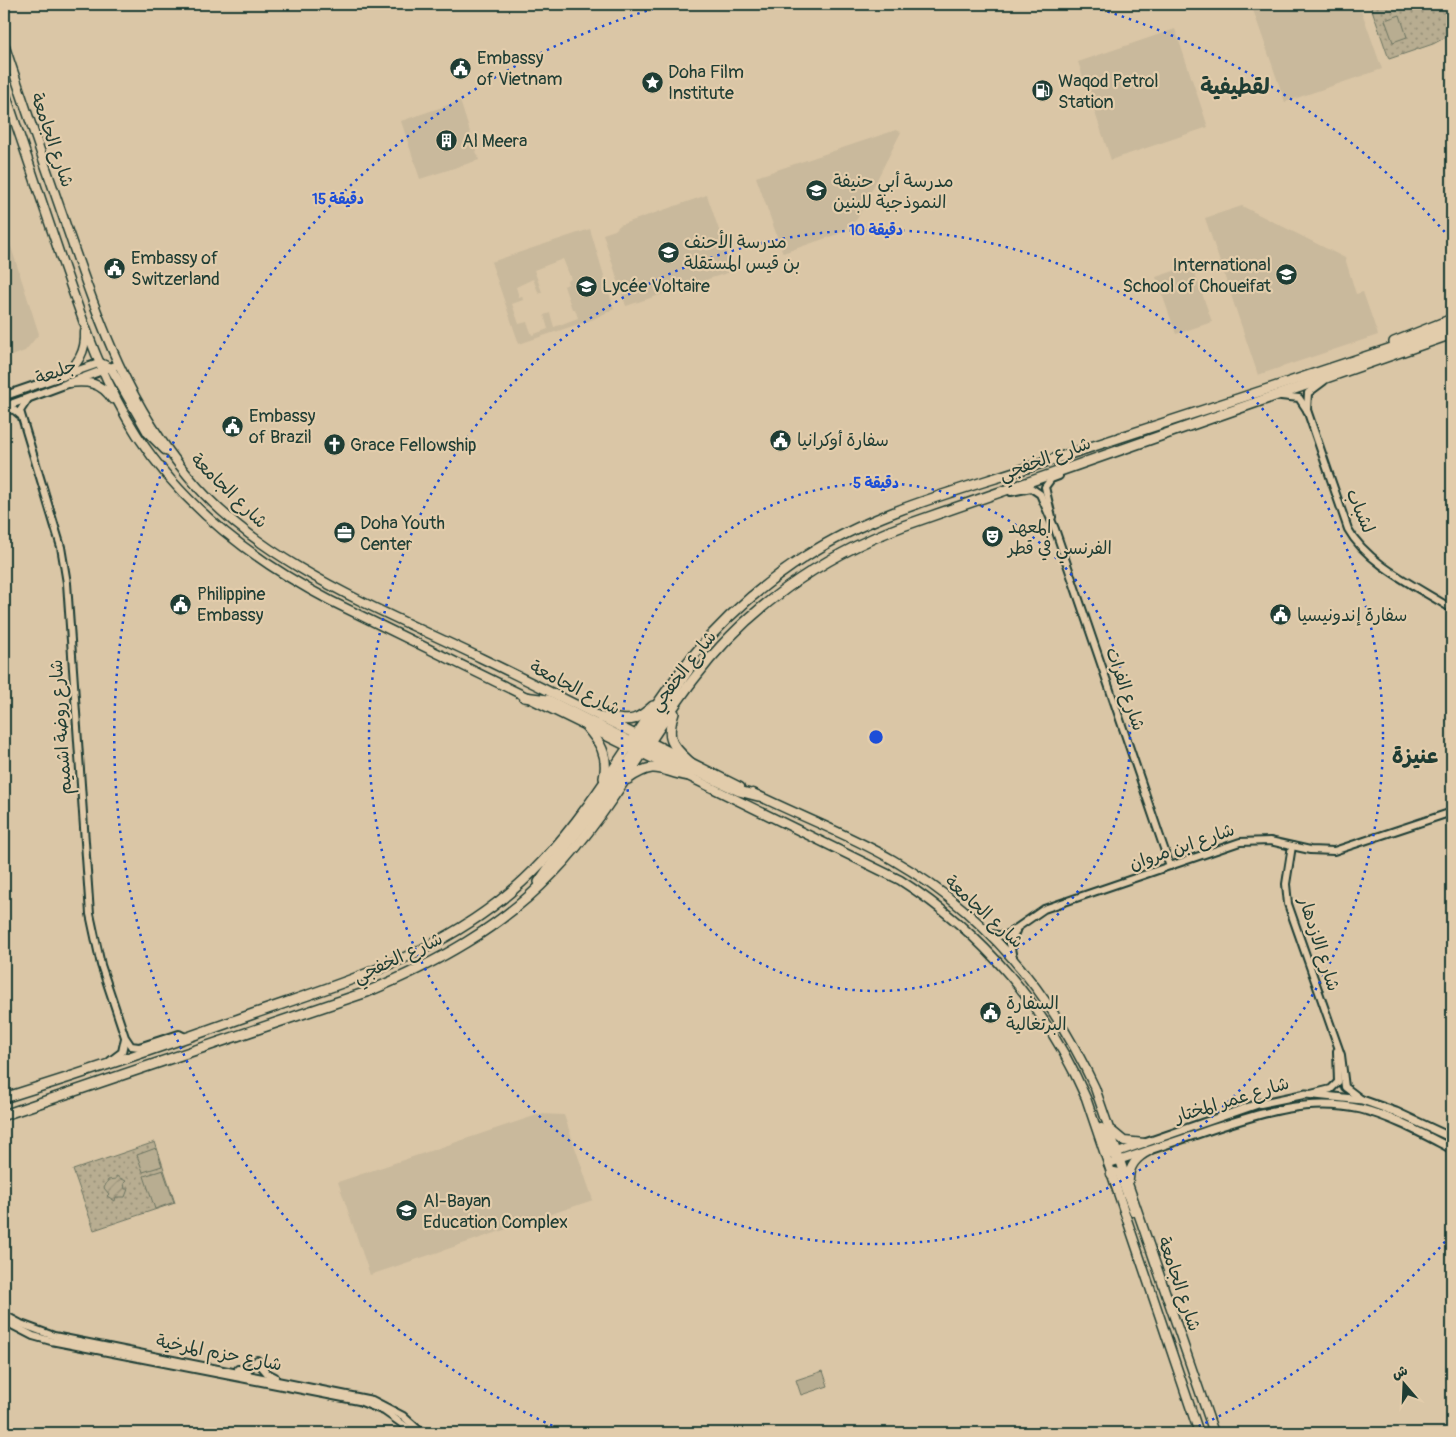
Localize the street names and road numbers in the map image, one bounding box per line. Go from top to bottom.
street label: شارع الجامعة [25,90,79,190]
street label: جليعة [32,354,80,390]
street label: شارع الخفجي [996,432,1096,490]
street label: شارع الجامعة [186,448,272,534]
street label: لشباب [1340,485,1380,537]
street label: شارع الخفجي [644,626,725,718]
street label: شارع الفرات [1100,644,1150,734]
street label: شارع الجامعة [526,655,624,721]
street label: شارع روضة اشميم [45,658,79,795]
street label: شارع ابن مروان [1126,818,1238,876]
street label: شارع الجامعة [940,870,1028,954]
street label: شارع الازدهار [1293,893,1345,994]
street label: شارع الخفجي [350,927,448,992]
street label: شارع عمر المختار [1170,1072,1292,1129]
street label: شارع الجامعة [1152,1234,1206,1334]
street label: شارع حزم المرخية [154,1330,284,1378]

